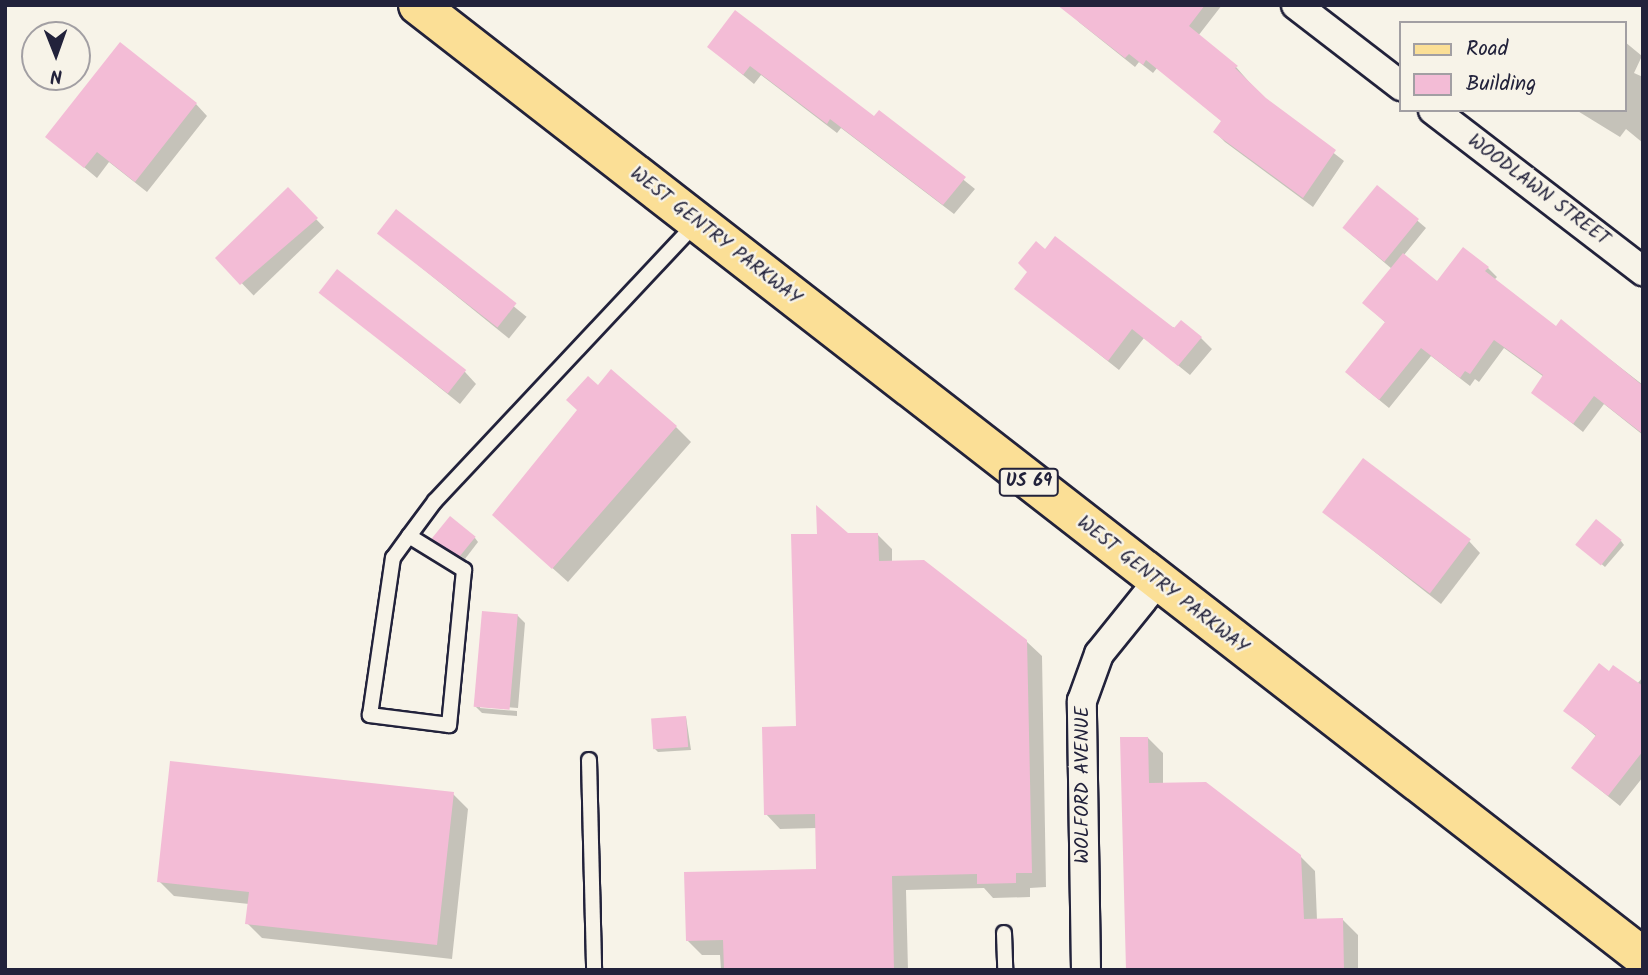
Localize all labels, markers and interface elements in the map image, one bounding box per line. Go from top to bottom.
north arrow [21,21,91,91]
legend [1400,21,1627,112]
text: Road [1466,33,1508,66]
text: N [50,60,63,90]
text: Building [1466,68,1536,101]
street label: WOODLAWN STREET [1463,130,1613,252]
street label: WEST GENTRY PARKWAY [625,163,805,311]
road number: US 69 [998,468,1060,496]
street label: WEST GENTRY PARKWAY [1072,512,1252,660]
street label: WOLFORD AVENUE [1073,706,1095,864]

